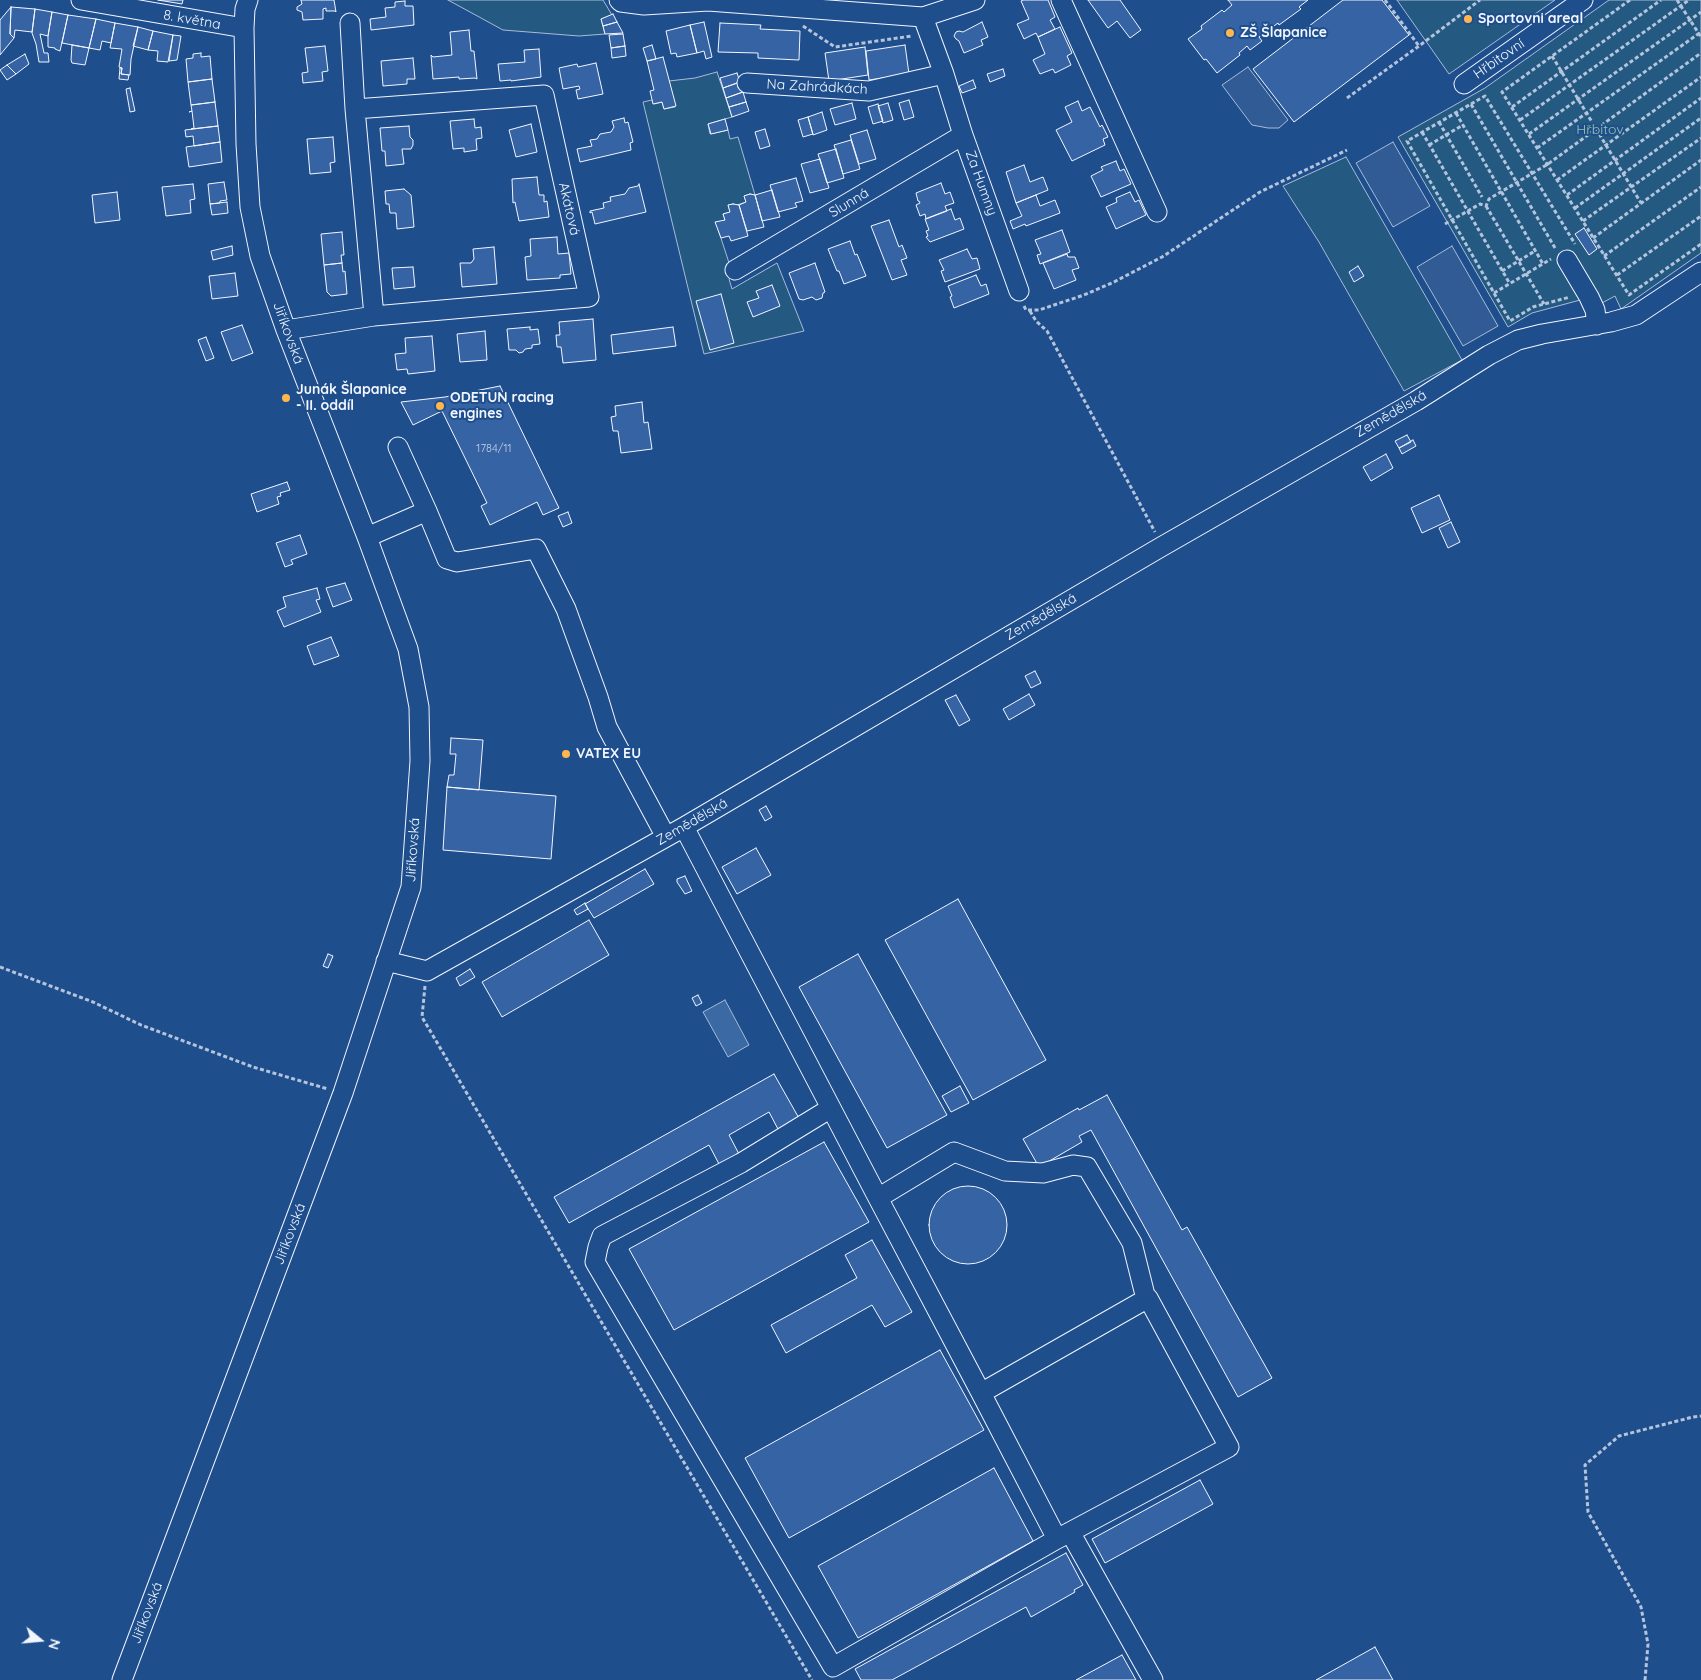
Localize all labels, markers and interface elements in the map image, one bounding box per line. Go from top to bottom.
street label: 8. května [162,7,222,33]
place label: Sportovni areal [1478,11,1583,27]
marker: Sportovni areal [1462,13,1474,25]
place label: ZŠ Šlapanice [1240,25,1327,41]
marker: ZŠ Šlapanice [1224,27,1236,39]
street label: Hřbitovní [1470,35,1528,83]
street label: Na Zahrádkách [766,76,868,98]
park label: Hřbitov [1576,122,1624,138]
street label: Za Humny [961,148,1001,218]
street label: Akátová [555,181,583,237]
street label: Slunná [826,185,872,221]
street label: Jiříkovská [269,300,307,366]
place label: Junák Šlapanice - II. oddíl [296,382,407,414]
street label: Zemědělská [1352,387,1430,441]
place label: ODETUN racing engines [450,390,554,422]
marker: Junák Šlapanice - II. oddíl [280,392,292,404]
marker: ODETUN racing engines [434,400,446,412]
house number: 1784/11 [476,442,512,456]
street label: Zemědělská [1002,590,1080,644]
place label: VATEX EU [576,746,641,762]
marker: VATEX EU [560,748,572,760]
street label: Zemědělská [653,795,731,849]
street label: Jiříkovská [402,817,424,883]
street label: Jiříkovská [271,1201,309,1267]
street label: Jiříkovská [128,1580,166,1646]
north arrow [15,1615,65,1665]
text: N [44,1637,64,1652]

